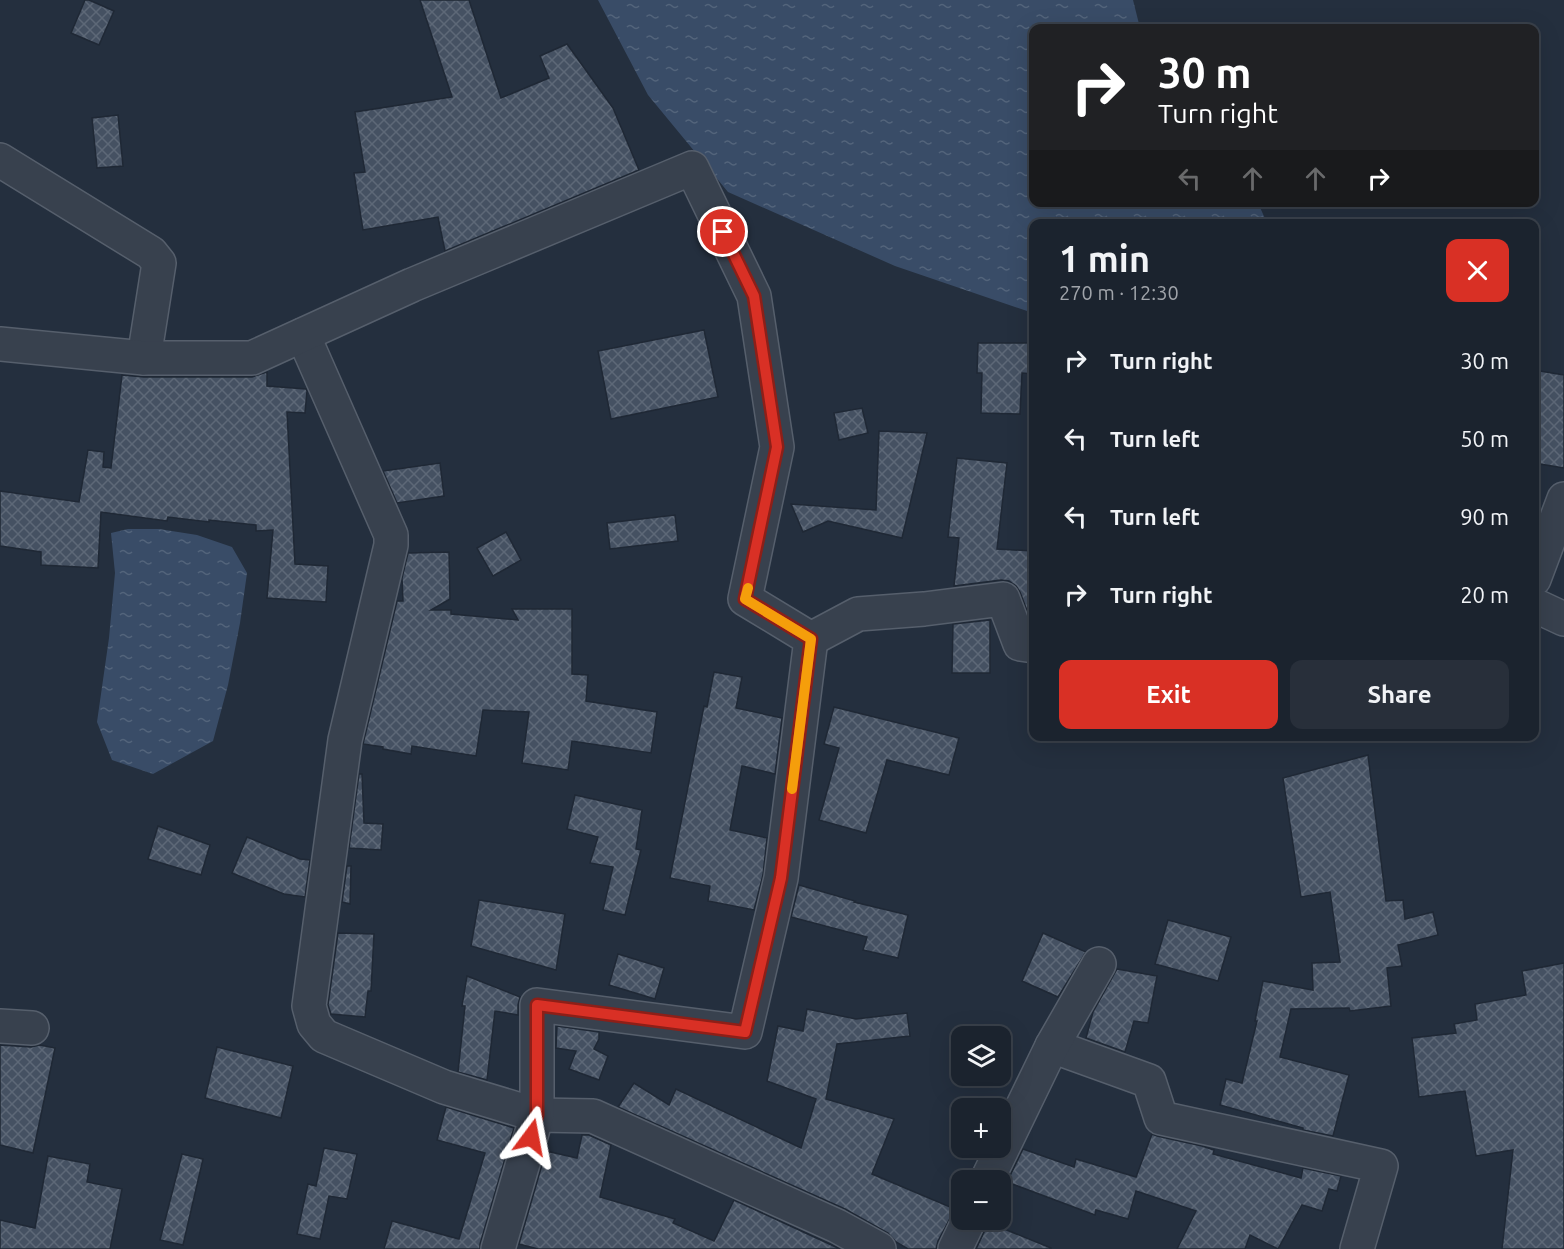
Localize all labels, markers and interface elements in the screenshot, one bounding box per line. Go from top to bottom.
icon: right [1059,48,1137,126]
text: 30 m [1158,49,1252,96]
text: Turn right [1158,98,1278,128]
icon: left [1173,162,1206,195]
icon: ahead [1236,162,1269,195]
icon: ahead [1299,162,1332,195]
icon: right [1362,162,1395,195]
pin [697,206,748,257]
icon: arrive [706,215,739,248]
text: 1 min [1059,238,1150,279]
button: close [1446,239,1509,302]
text: 270 m · 12:30 [1059,281,1179,304]
icon: right [1059,344,1092,377]
text: Turn right [1110,348,1212,373]
text: 30 m [1460,348,1509,373]
icon: left [1059,422,1092,455]
text: Turn left [1110,426,1200,451]
text: 50 m [1460,426,1509,451]
icon: left [1059,500,1092,533]
text: Turn left [1110,504,1200,529]
text: 90 m [1460,504,1509,529]
icon: right [1059,578,1092,611]
text: Turn right [1110,582,1212,607]
text: 20 m [1460,582,1509,607]
button: Exit [1059,660,1278,729]
button: Share [1290,660,1509,729]
map controls [951,1026,1011,1230]
button: layers [951,1026,1011,1086]
button: + [951,1098,1011,1158]
position arrow [499,1105,563,1169]
button: − [951,1170,1011,1230]

